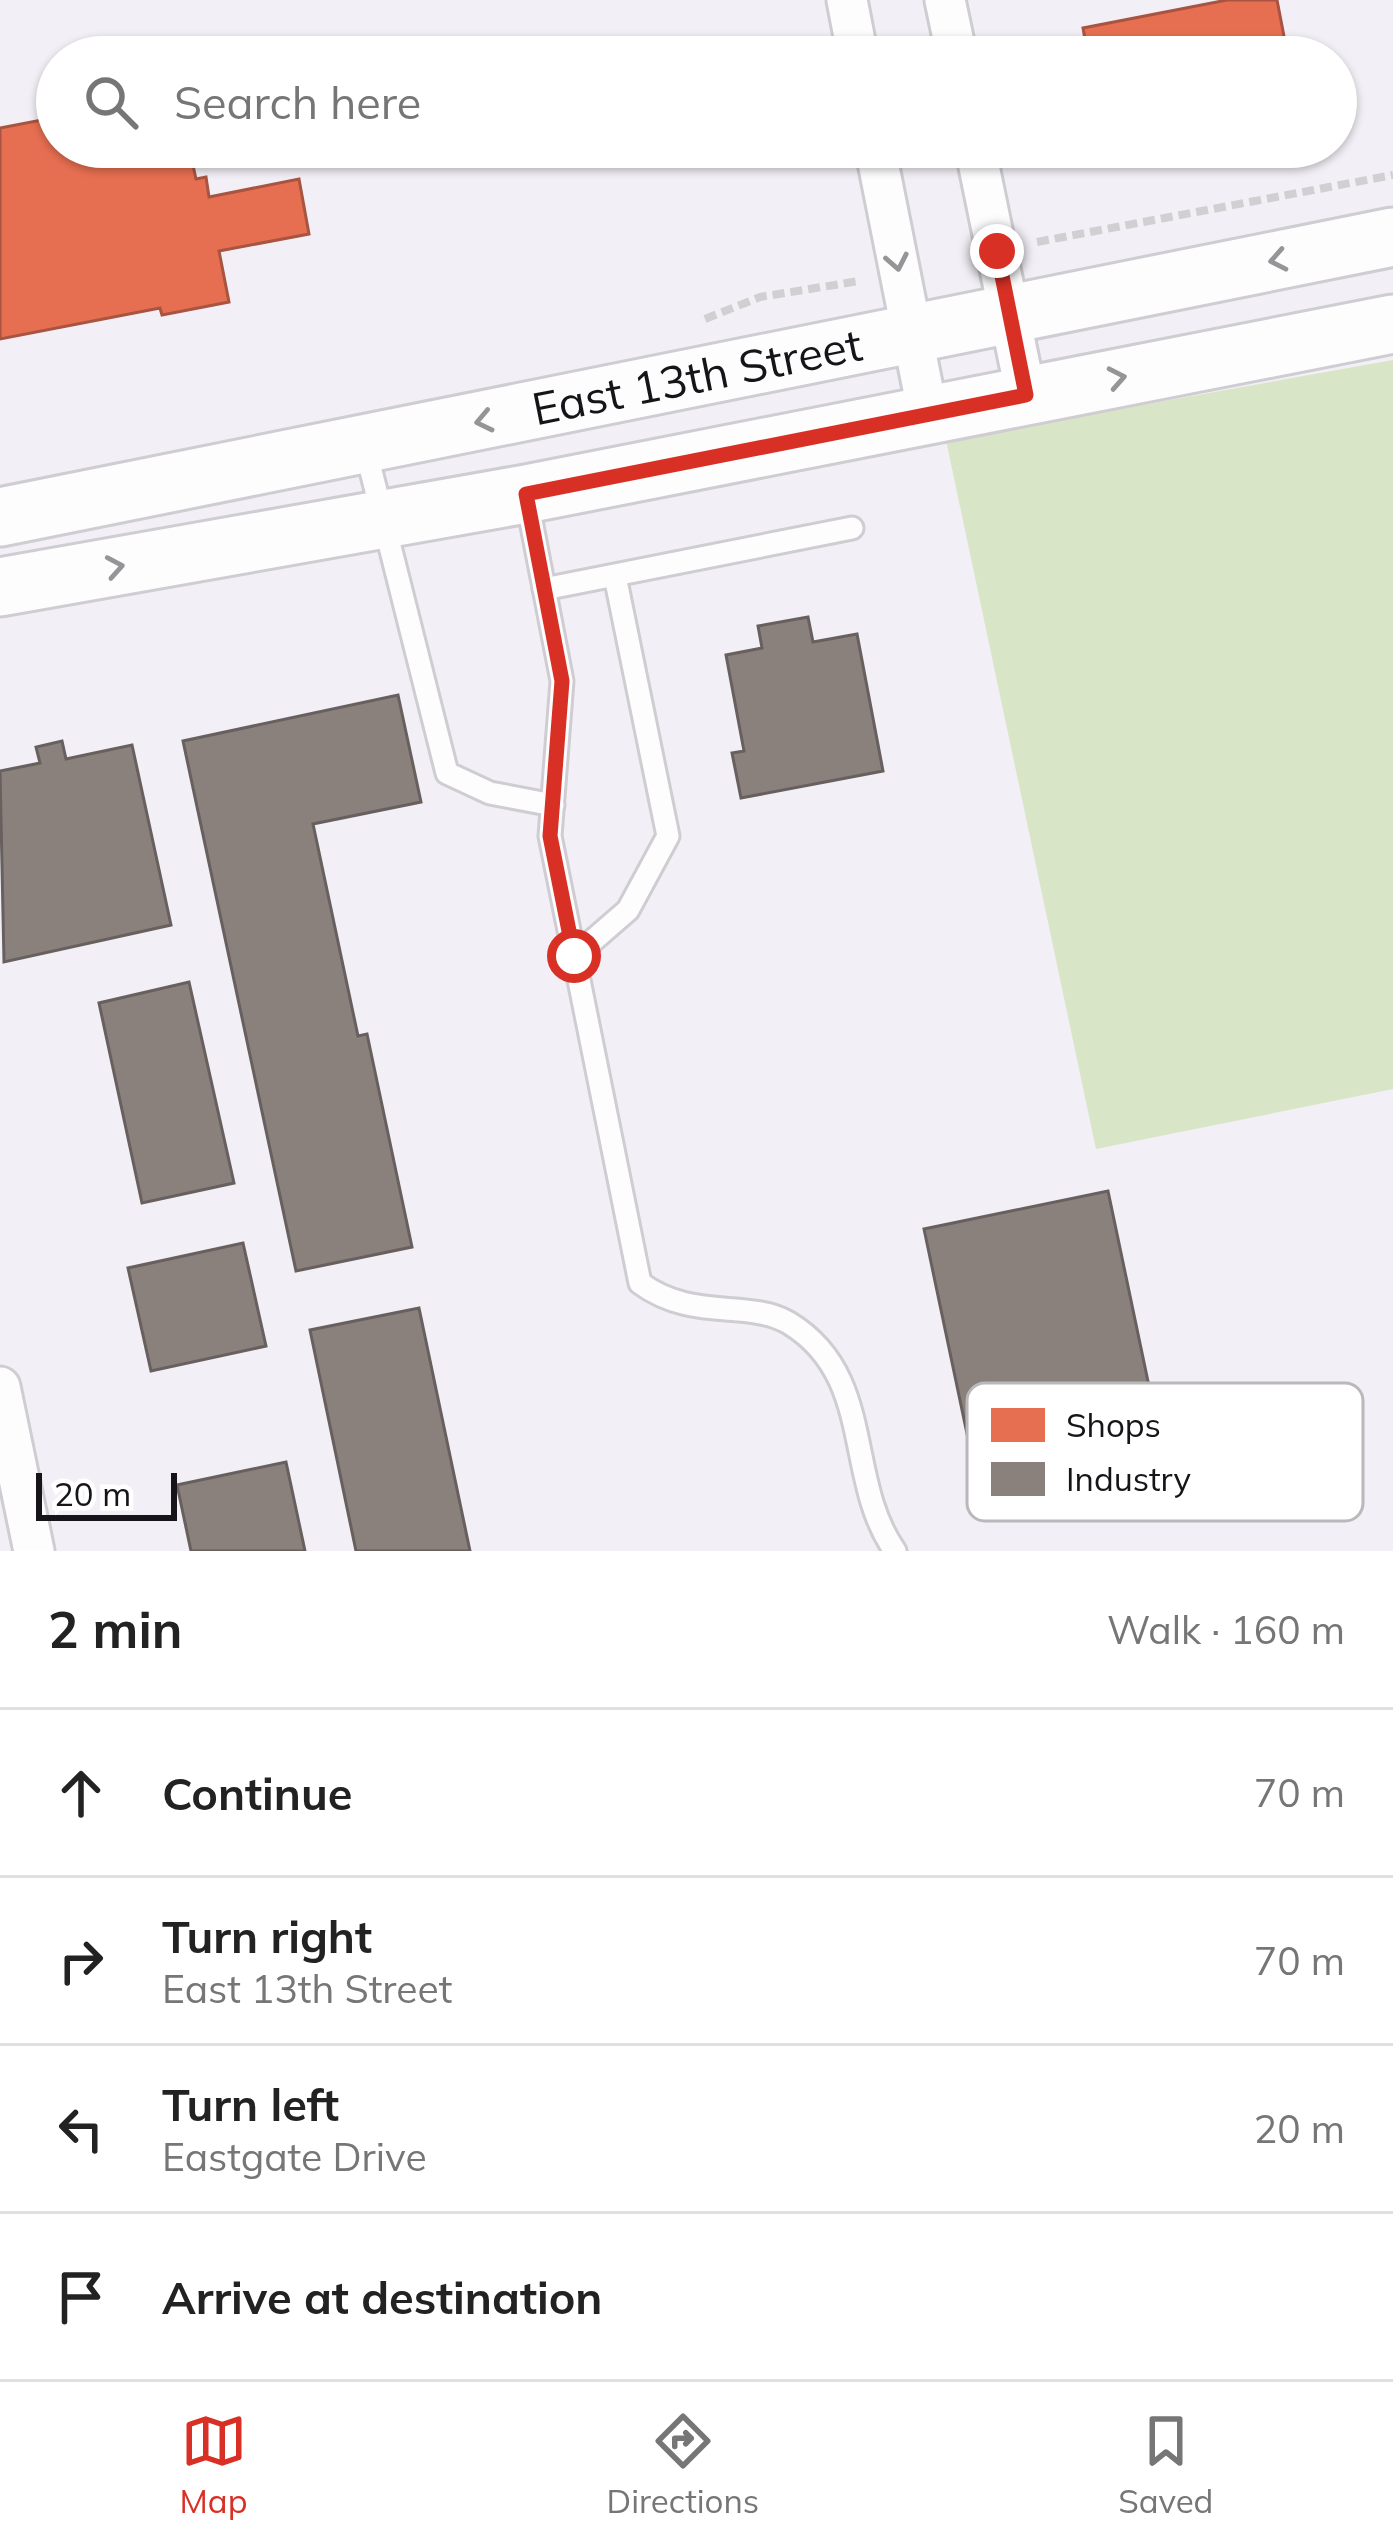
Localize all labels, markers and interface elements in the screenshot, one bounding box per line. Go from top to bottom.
search box [36,36,1357,168]
icon: search [78,69,144,135]
text: Search here [174,74,421,130]
route end [970,224,1024,278]
one-way arrow [1269,246,1289,272]
one-way arrow [883,252,909,272]
street label: East 13th Street [527,315,867,436]
one-way arrow [1107,366,1127,392]
one-way arrow [475,408,495,433]
one-way arrow [105,556,125,581]
route start [547,929,601,983]
legend [967,1383,1363,1521]
text: Shops [1066,1404,1161,1445]
text: Industry [1066,1458,1191,1499]
scale bar [36,1467,177,1520]
text: 20 m [54,1473,131,1514]
text: 2 min [48,1597,183,1661]
text: Walk · 160 m [1107,1605,1345,1654]
icon: ahead [48,1760,114,1826]
text: Continue [162,1765,352,1821]
text: 70 m [1254,1768,1345,1817]
text: Turn right [162,1908,372,1964]
icon: right [48,1928,114,1994]
text: 70 m [1254,1936,1345,1985]
text: East 13th Street [162,1964,452,2013]
text: Turn left [162,2076,339,2132]
icon: left [48,2096,114,2162]
text: 20 m [1254,2104,1345,2153]
text: Eastgate Drive [162,2132,427,2181]
icon: arrive [48,2264,114,2330]
text: Arrive at destination [162,2269,602,2325]
tab: Map [180,2408,247,2521]
tab: Directions [607,2408,759,2521]
tab: Saved [1118,2408,1213,2521]

